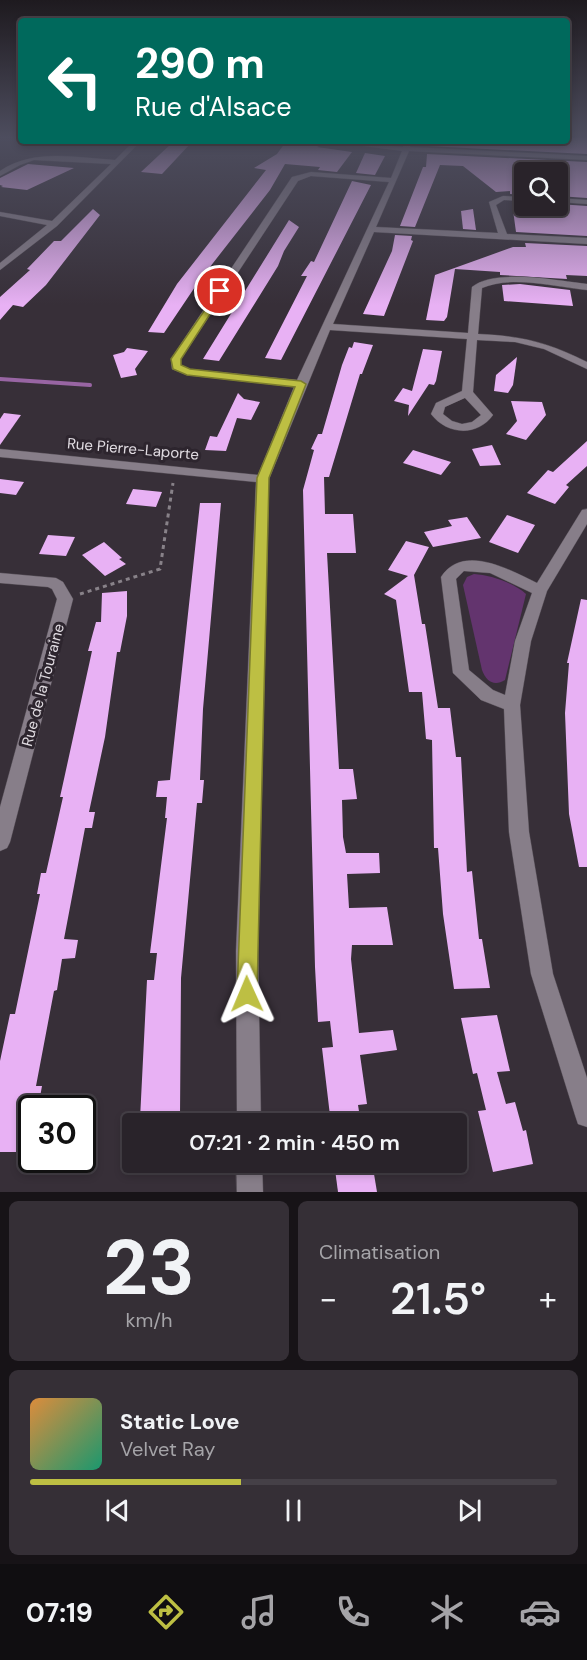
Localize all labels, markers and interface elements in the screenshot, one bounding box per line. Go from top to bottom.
text: 290 m [135,36,265,91]
icon: left [36,42,114,120]
text: Rue d'Alsace [135,89,292,124]
map controls [514,162,568,216]
button: search [514,162,568,216]
pin [194,265,245,316]
icon: arrive [203,274,236,307]
street label: Rue Pierre-Laporte [66,433,200,465]
street label: Rue de la Touraine [17,621,69,749]
position arrow [215,962,279,1026]
speed limit sign: 30 [18,1095,96,1173]
text: 07:21 · 2 min · 450 m [189,1128,400,1157]
text: 23 [103,1217,195,1318]
text: Climatisation [319,1239,440,1265]
text: 21.5° [390,1269,486,1328]
text: − [319,1277,337,1320]
text: + [539,1277,557,1320]
text: km/h [125,1307,173,1333]
text: Static Love [120,1407,240,1436]
text: Velvet Ray [120,1436,215,1462]
icon: previous [101,1494,134,1527]
icon: pause [277,1494,310,1527]
icon: next [453,1494,486,1527]
icon: directions [145,1591,187,1633]
icon: music [238,1591,280,1633]
icon: phone [332,1591,374,1633]
icon: climate [426,1591,468,1633]
icon: car [519,1591,561,1633]
text: 07:19 [26,1595,93,1630]

